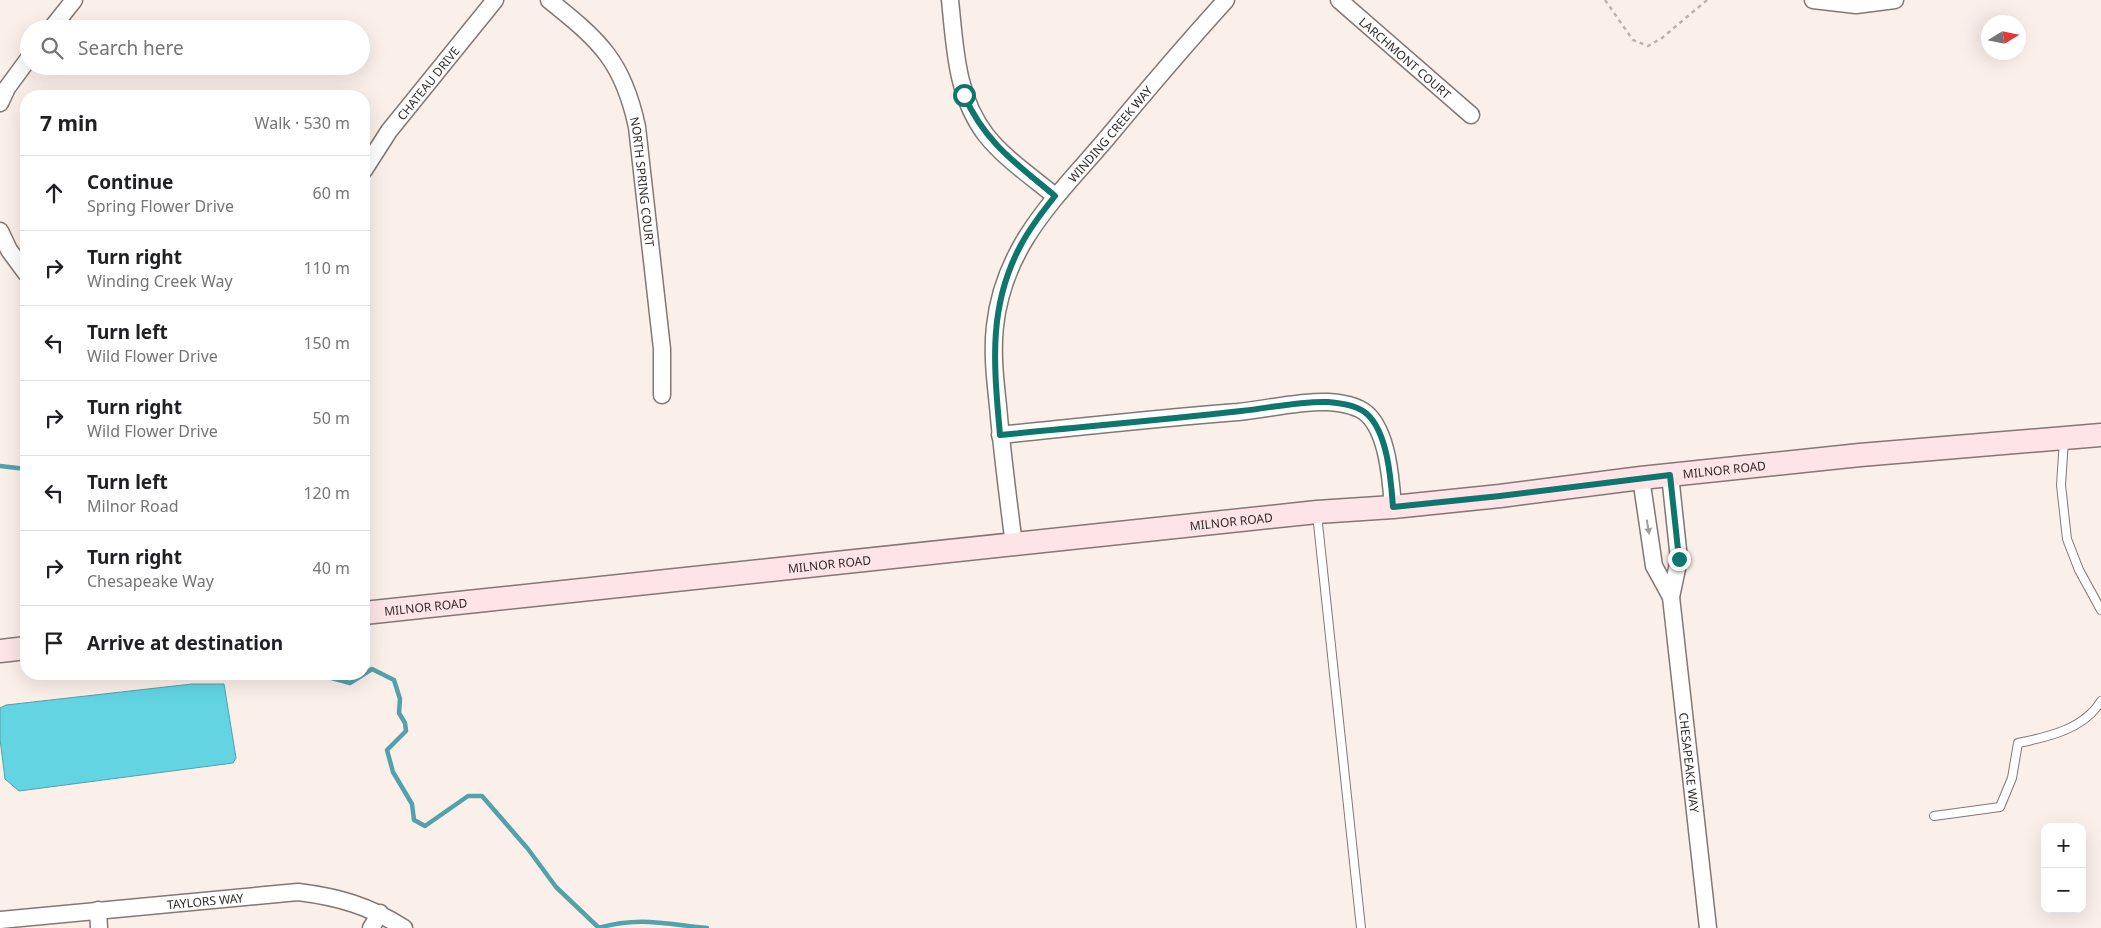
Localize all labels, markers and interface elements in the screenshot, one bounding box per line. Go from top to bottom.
street label: LARCHMONT COURT [1356,13,1455,103]
north arrow [1981,15,2026,60]
search box [20,20,370,75]
icon: search [38,34,66,62]
text: Search here [78,35,184,61]
street label: CHATEAU DRIVE [393,43,463,124]
street label: WINDING CREEK WAY [1064,82,1156,186]
route start [953,84,976,107]
text: 7 min [40,109,98,137]
text: Walk · 530 m [255,112,350,134]
street label: NORTH SPRING COURT [626,115,659,248]
text: Continue [87,169,173,195]
icon: ahead [40,179,68,207]
text: 60 m [313,182,350,204]
text: Spring Flower Drive [87,195,234,217]
text: Turn right [87,244,182,270]
icon: right [40,254,68,282]
text: 110 m [303,257,350,279]
text: Winding Creek Way [87,270,233,292]
text: Turn left [87,319,168,345]
icon: left [40,329,68,357]
text: 150 m [303,332,350,354]
text: Wild Flower Drive [87,345,218,367]
text: Turn right [87,394,182,420]
icon: right [40,404,68,432]
text: 50 m [313,407,350,429]
text: Wild Flower Drive [87,420,218,442]
street label: MILNOR ROAD [1682,456,1767,482]
text: Turn left [87,469,168,495]
icon: left [40,479,68,507]
text: 120 m [303,482,350,504]
text: Milnor Road [87,495,179,517]
street label: MILNOR ROAD [1189,508,1274,534]
one-way arrow [1645,519,1653,535]
text: Turn right [87,544,182,570]
route end [1668,548,1691,571]
street label: MILNOR ROAD [787,551,872,577]
icon: right [40,554,68,582]
text: 40 m [313,557,350,579]
text: Chesapeake Way [87,570,214,592]
street label: MILNOR ROAD [383,594,468,619]
icon: arrive [40,629,68,657]
text: Arrive at destination [87,630,283,656]
street label: CHESAPEAKE WAY [1675,712,1704,814]
map controls [2041,823,2086,913]
button: + [2041,823,2086,868]
button: − [2041,868,2086,913]
street label: TAYLORS WAY [166,889,244,913]

